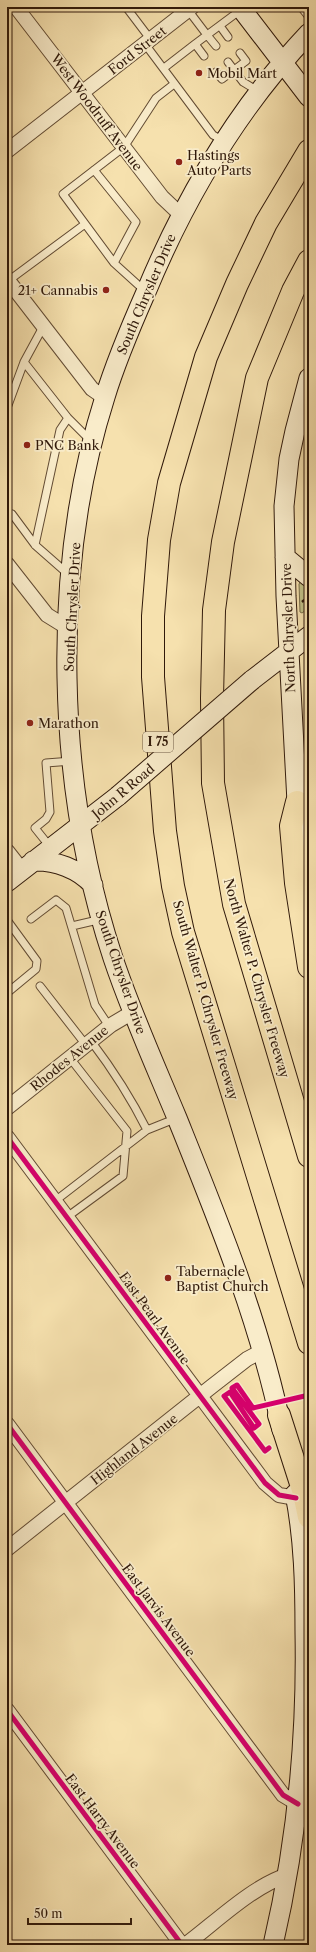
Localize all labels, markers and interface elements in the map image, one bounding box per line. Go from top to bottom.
street label: Ford Street [105,22,170,78]
street label: West Woodruff Avenue [47,50,146,174]
place label: Mobil Mart [207,65,277,81]
marker: Mobil Mart [194,68,204,78]
place label: Hastings Auto Parts [186,147,252,178]
marker: Hastings Auto Parts [174,157,184,167]
street label: South Chrysler Drive [113,231,179,357]
place label: 21+ Cannabis [18,282,98,298]
marker: 21+ Cannabis [101,285,111,295]
place label: PNC Bank [35,437,100,453]
marker: PNC Bank [22,440,32,450]
street label: South Chrysler Drive [61,542,83,672]
street label: North Chrysler Drive [278,563,298,693]
place label: Marathon [38,715,99,731]
marker: Marathon [25,718,35,728]
road number: I 75 [143,732,173,752]
street label: John R Road [87,760,158,823]
street label: North Walter P. Chrysler Freeway [221,876,293,1080]
street label: South Walter P. Chrysler Freeway [170,899,242,1102]
street label: South Chrysler Drive [92,908,150,1036]
street label: Rhodes Avenue [27,1022,111,1094]
place label: Tabernacle Baptist Church [176,1263,269,1294]
street label: East Pearl Avenue [116,1269,194,1367]
marker: Tabernacle Baptist Church [163,1273,173,1283]
street label: Highland Avenue [87,1410,181,1488]
street label: East Jarvis Avenue [119,1560,199,1660]
street label: East Harry Avenue [62,1771,144,1871]
scale bar [28,1900,131,1926]
text: 50 m [34,1906,63,1921]

